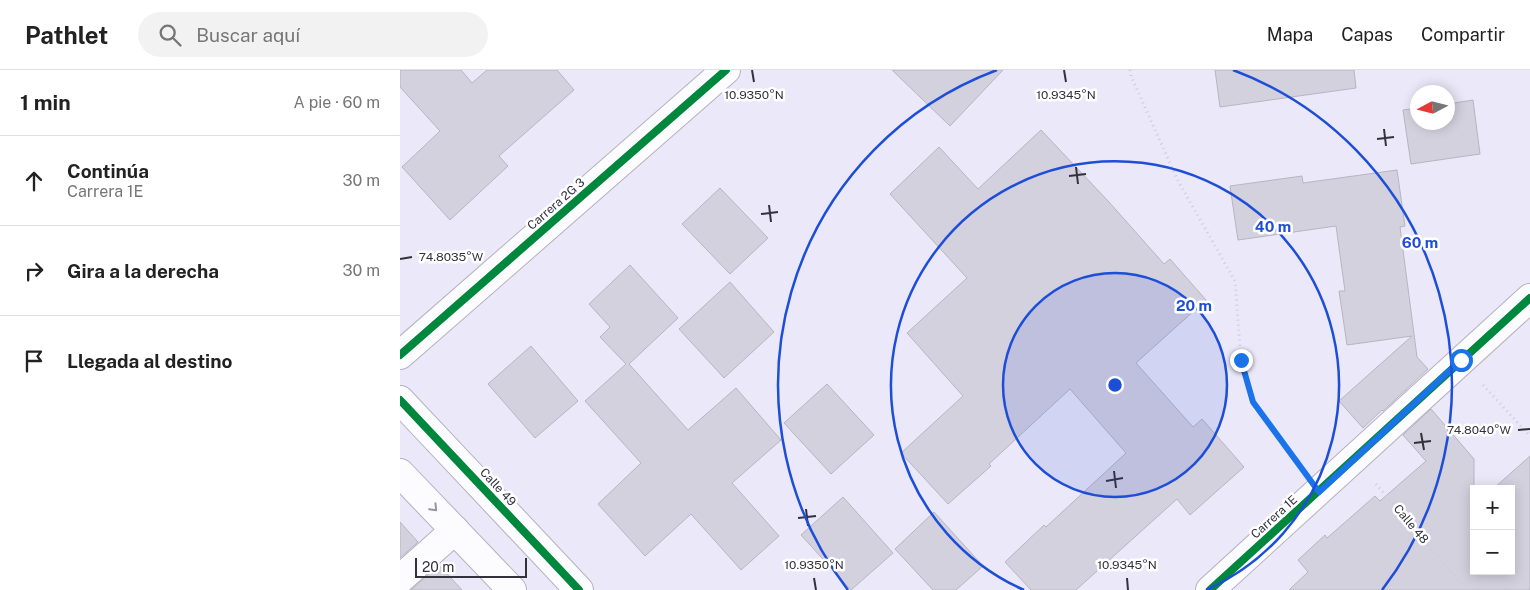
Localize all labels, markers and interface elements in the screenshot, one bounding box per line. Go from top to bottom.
search box [138,12,488,57]
text: Pathlet [25,21,108,49]
icon: search [156,21,184,49]
text: Buscar aquí [196,24,300,46]
text: Mapa [1267,24,1313,45]
text: Capas [1341,24,1393,45]
text: Compartir [1421,24,1505,45]
north arrow [1410,85,1455,130]
text: 10.9350°N [724,88,784,102]
text: 10.9345°N [1036,88,1096,102]
text: 1 min [20,90,71,115]
text: A pie · 60 m [294,93,380,112]
text: Continúa [67,160,149,182]
icon: ahead [20,167,48,195]
text: 30 m [343,171,380,190]
street label: Carrera 2G 3 [524,175,588,233]
text: Carrera 1E [67,182,143,201]
text: 40 m [1255,218,1291,235]
text: 60 m [1402,234,1438,251]
text: 74.8035°W [419,250,484,264]
icon: right [20,257,48,285]
text: Gira a la derecha [67,260,219,282]
text: 30 m [343,261,380,280]
text: 20 m [1176,297,1212,314]
icon: arrive [20,347,48,375]
route end [1230,349,1253,372]
route start [1450,349,1473,372]
text: Llegada al destino [67,350,232,372]
centre of rings [1106,376,1124,394]
text: 74.8040°W [1447,423,1512,437]
street label: Calle 49 [477,465,519,509]
map controls [1470,485,1515,575]
button: + [1470,485,1515,530]
street label: Carrera 1E [1248,493,1300,541]
one-way arrow [428,502,437,511]
street label: Calle 48 [1391,502,1431,547]
button: − [1470,530,1515,575]
scale bar [415,555,528,578]
text: 10.9350°N [784,558,844,572]
text: 10.9345°N [1097,558,1157,572]
text: 20 m [422,559,454,575]

